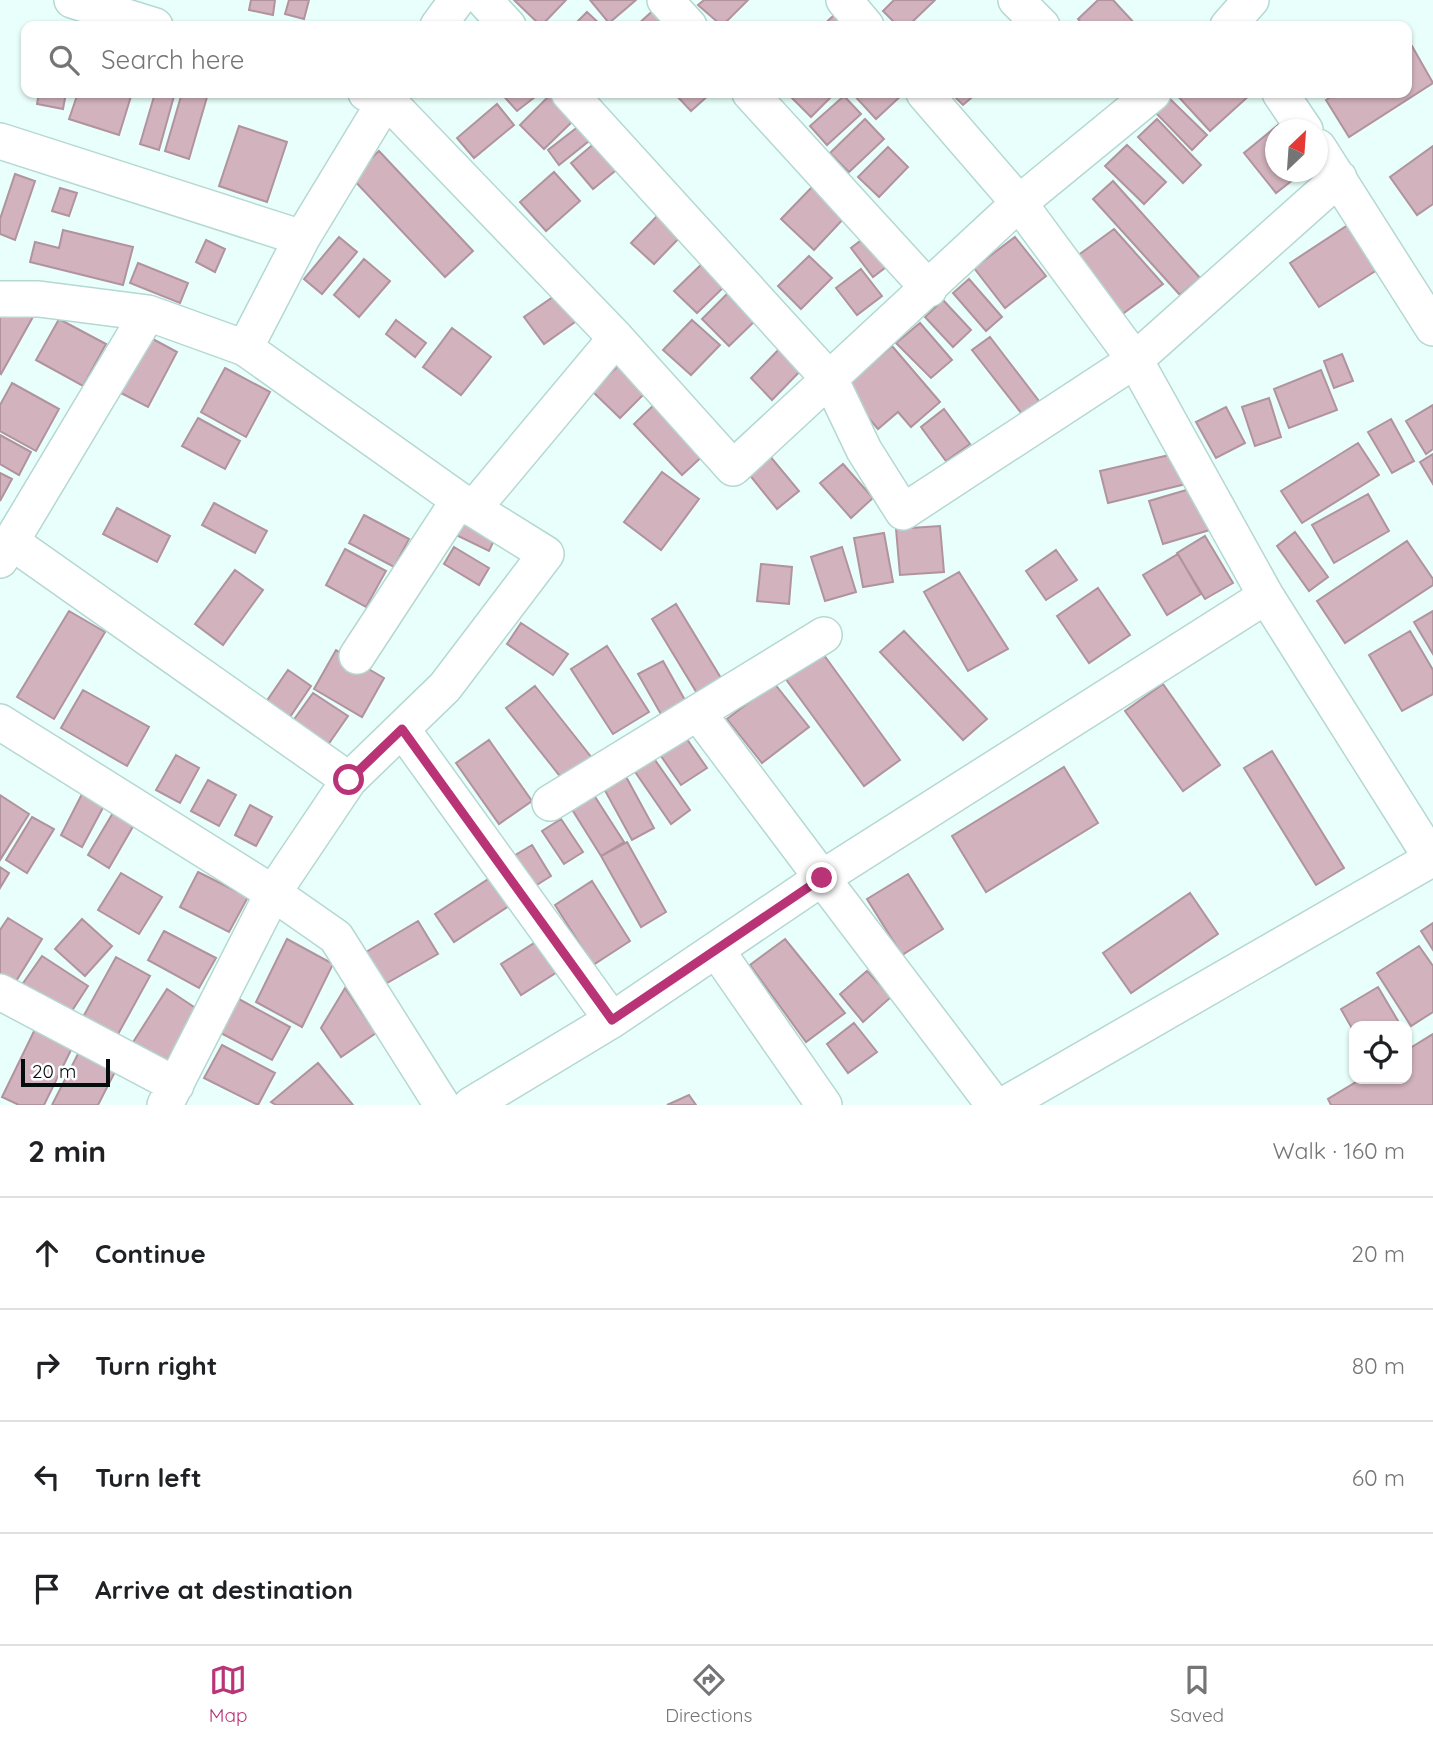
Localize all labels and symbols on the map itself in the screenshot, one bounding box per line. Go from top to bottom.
north arrow [1265,119,1328,182]
route start [333,764,364,795]
route end [806,862,837,893]
scale bar [21,1056,110,1088]

